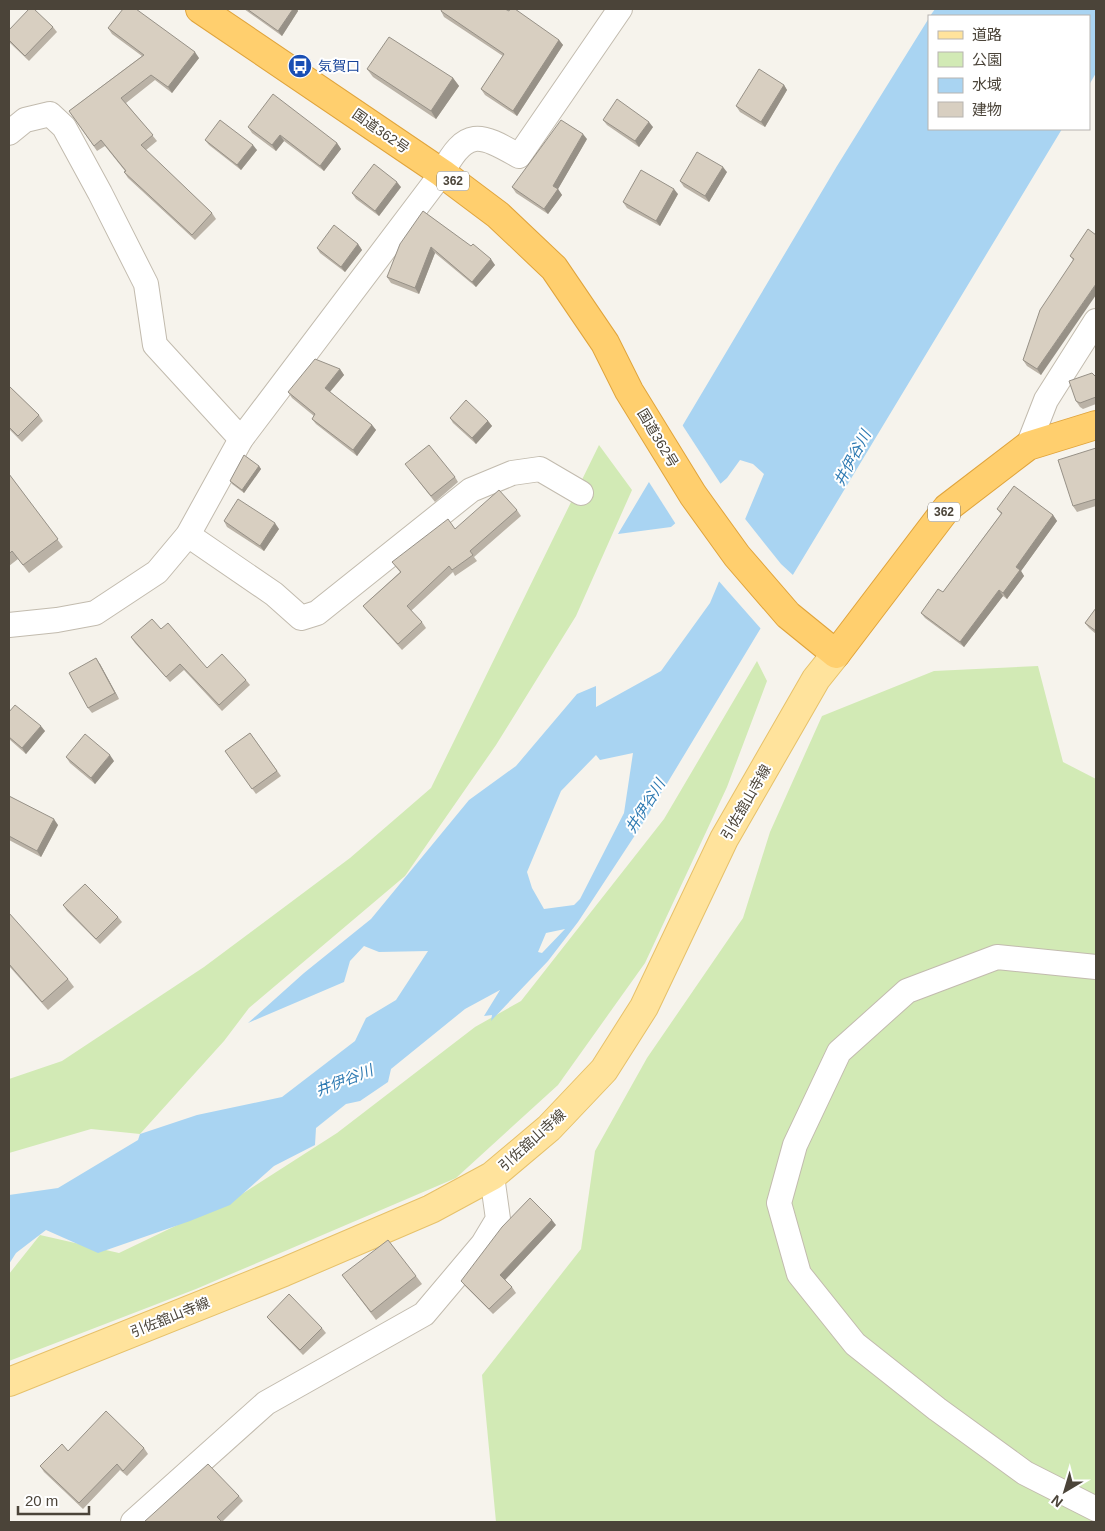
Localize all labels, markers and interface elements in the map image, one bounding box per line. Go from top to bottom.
legend [928,15,1090,130]
text: 道路 [972,26,1002,43]
text: 公園 [972,51,1002,68]
bus stop icon: 気賀口 [287,53,313,79]
place label: 気賀口 [318,58,360,74]
text: 水域 [972,76,1002,93]
text: 建物 [972,101,1002,118]
street label: 国道362号 [350,106,412,156]
road number: 362 [437,172,469,190]
street label: 国道362号 [634,406,682,470]
water label: 井伊谷川 [830,426,875,488]
road number: 362 [928,502,960,522]
street label: 引佐舘山寺線 [718,762,774,842]
water label: 井伊谷川 [622,774,669,836]
water label: 井伊谷川 [313,1061,377,1099]
street label: 引佐舘山寺線 [495,1106,569,1174]
street label: 引佐舘山寺線 [128,1294,212,1340]
north arrow [1040,1466,1090,1516]
scale bar [18,1484,89,1516]
text: 20 m [25,1492,58,1509]
text: N [1048,1492,1066,1511]

